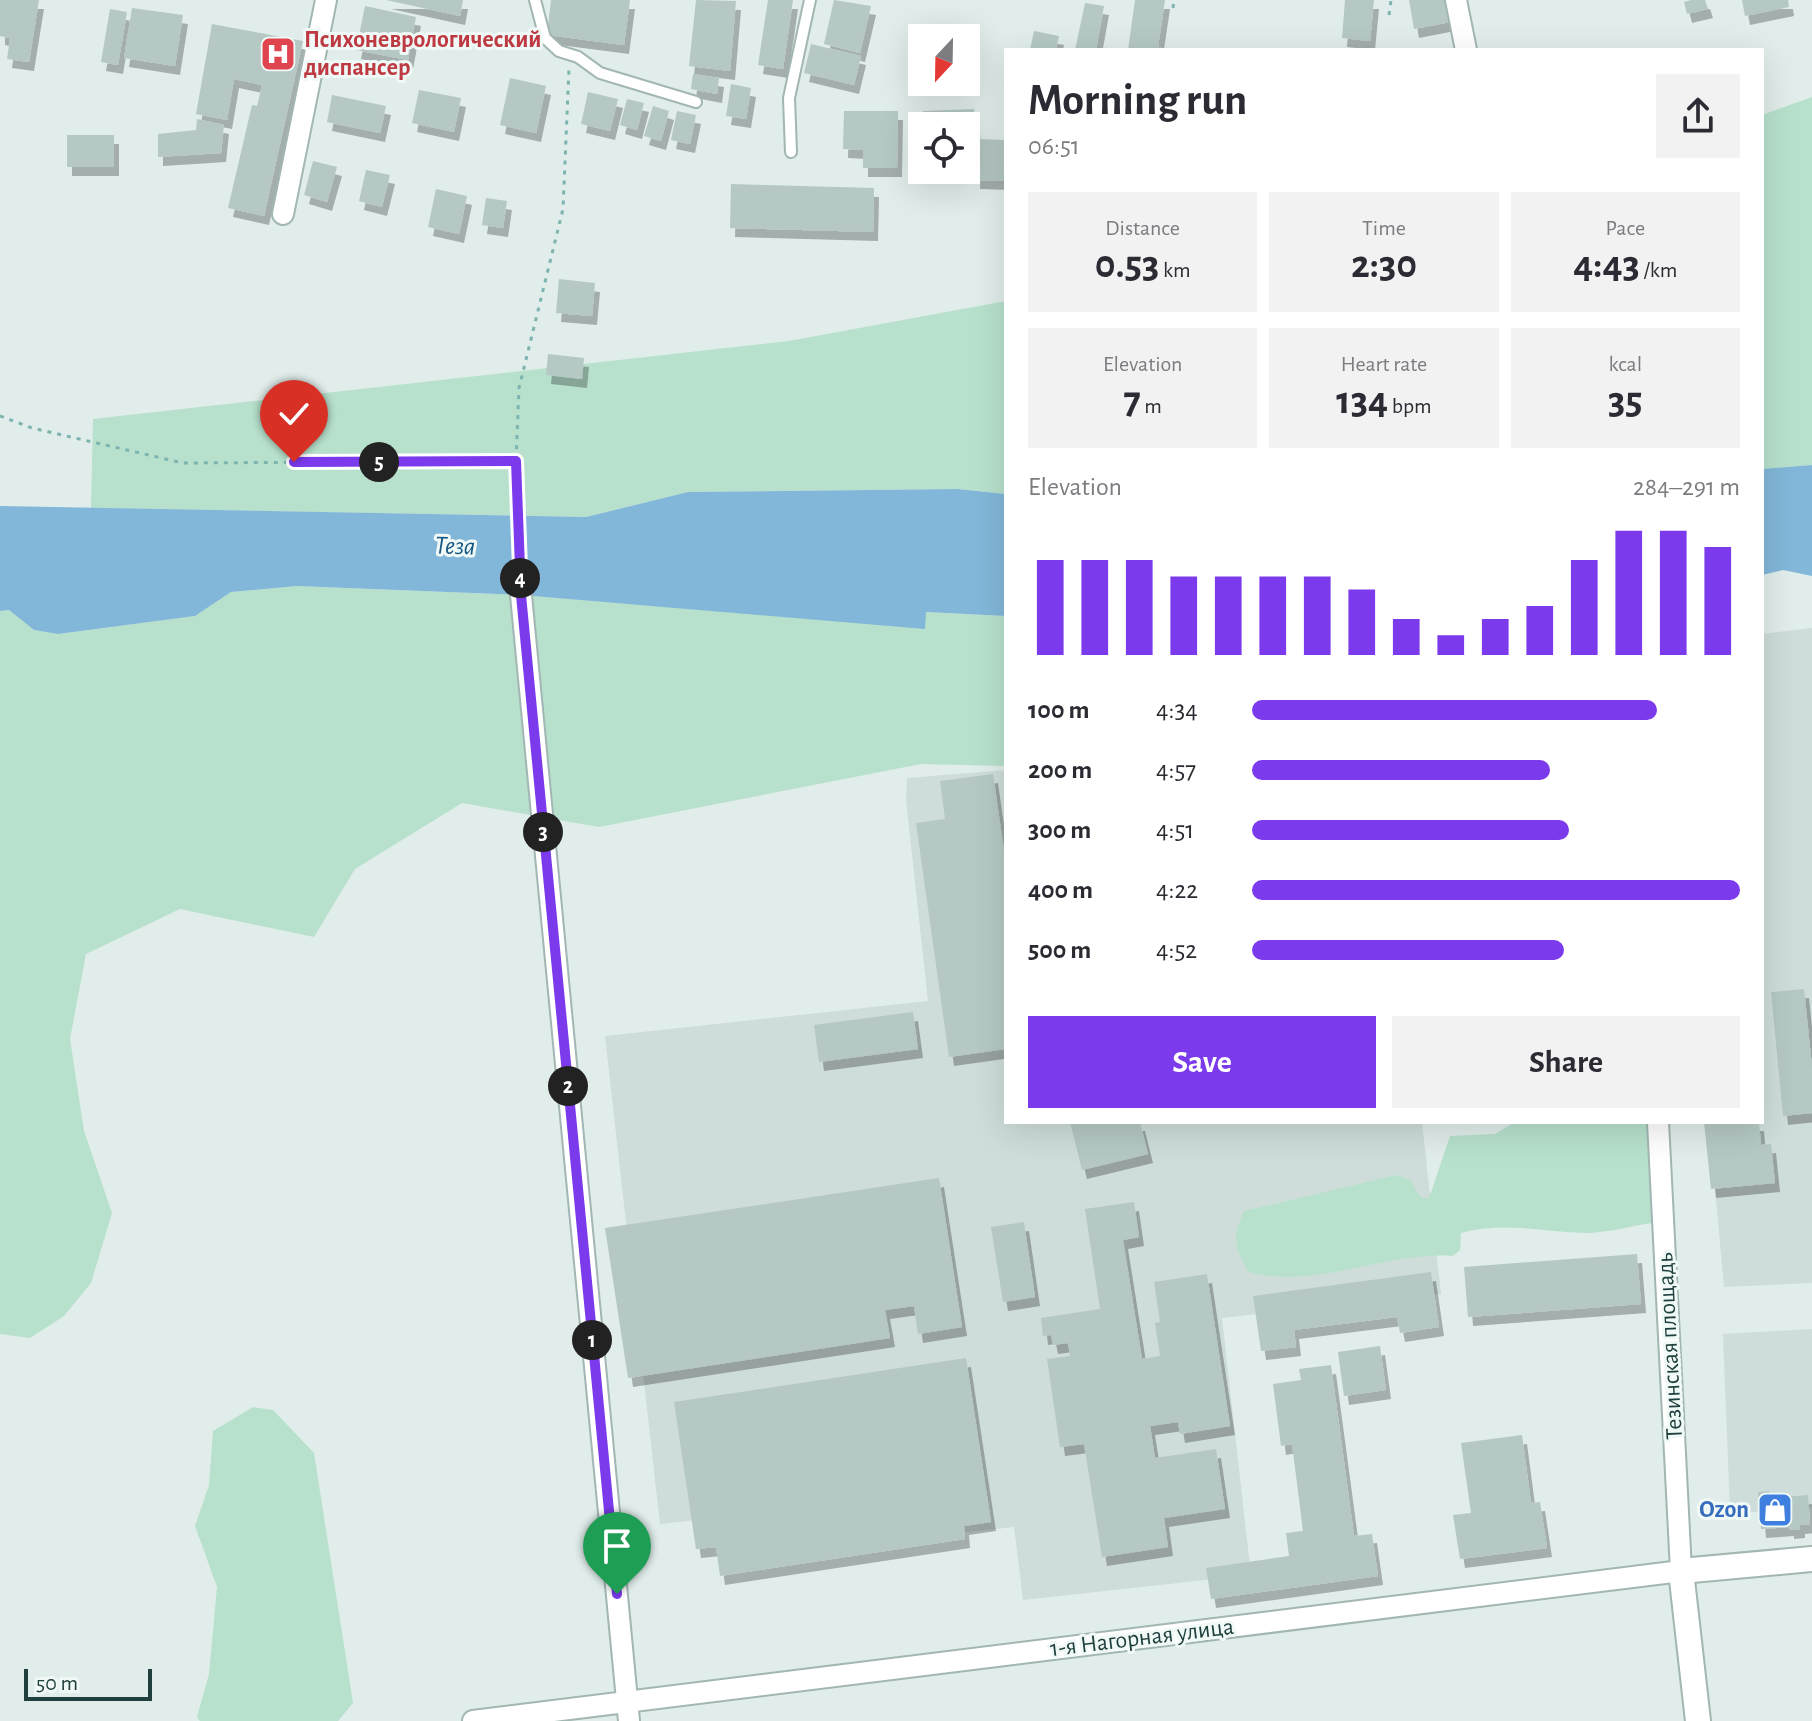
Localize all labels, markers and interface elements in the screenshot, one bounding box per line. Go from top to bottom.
north arrow [908,24,980,96]
map controls [908,24,980,184]
place label: Психоневрологический диспансер [304,28,541,80]
hospital icon: Психоневрологический диспансер [259,35,297,73]
button: share [1656,74,1740,158]
text: Morning run [1028,79,1247,123]
button: locate [908,112,980,184]
text: 06:51 [1028,133,1080,159]
text: Distance [1105,217,1180,239]
text: Time [1362,217,1406,239]
text: Pace [1606,217,1645,239]
text: 0.53 [1095,245,1159,285]
text: 2:30 [1351,245,1417,285]
text: 4:43 [1573,245,1640,285]
text: km [1159,259,1191,281]
text: /km [1640,259,1677,281]
text: Elevation [1103,353,1182,375]
text: Heart rate [1341,353,1427,375]
text: kcal [1609,353,1642,375]
pin [260,380,328,462]
text: 7 [1123,381,1141,421]
text: 134 [1336,381,1388,421]
text: 35 [1608,381,1643,421]
icon: check [272,392,316,436]
text: m [1141,395,1162,417]
text: bpm [1388,395,1432,417]
pin: 5 [359,442,399,482]
text: 5 [374,451,384,473]
text: Elevation [1028,474,1122,500]
text: 284–291 m [1633,474,1740,500]
water label: Теза [434,532,476,560]
pin: 4 [500,558,540,598]
text: 4 [514,567,526,589]
text: 100 m [1028,697,1089,723]
text: 4:34 [1156,697,1198,723]
text: 200 m [1028,757,1092,783]
text: 4:57 [1156,757,1196,783]
pin: 3 [523,812,563,852]
text: 300 m [1028,817,1091,843]
text: 4:51 [1156,817,1194,843]
text: 3 [538,821,548,843]
text: 400 m [1028,877,1093,903]
text: 4:22 [1156,877,1198,903]
text: 500 m [1028,937,1091,963]
text: 4:52 [1156,937,1197,963]
button: Save [1028,1016,1376,1108]
button: Share [1392,1016,1740,1108]
pin: 2 [548,1066,588,1106]
text: 2 [563,1075,573,1097]
street label: Тезинская площадь [1653,1252,1687,1440]
pin: 1 [572,1320,612,1360]
text: 1 [588,1329,596,1351]
shop icon: Ozon [1756,1491,1794,1529]
place label: Ozon [1699,1498,1749,1522]
pin [583,1512,651,1594]
icon: arrive [595,1524,639,1568]
street label: 1-я Нагорная улица [1049,1615,1235,1661]
scale bar [24,1665,152,1701]
text: 50 m [36,1672,78,1694]

